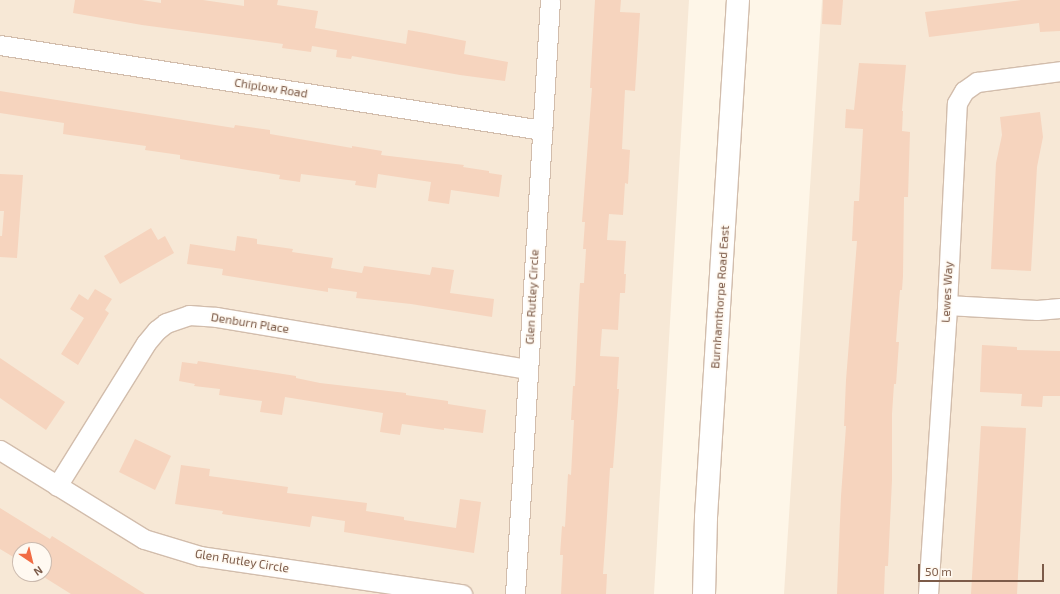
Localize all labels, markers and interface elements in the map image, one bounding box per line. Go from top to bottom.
street label: Chiplow Road [233,75,309,101]
street label: Burnhamthorpe Road East [708,225,732,369]
street label: Glen Rutley Circle [522,249,542,345]
street label: Lewes Way [938,261,956,323]
street label: Denburn Place [210,310,290,336]
north arrow [12,542,52,582]
street label: Glen Rutley Circle [194,546,290,576]
scale bar [920,556,1046,582]
text: N [32,564,46,579]
text: 50 m [925,564,952,578]

